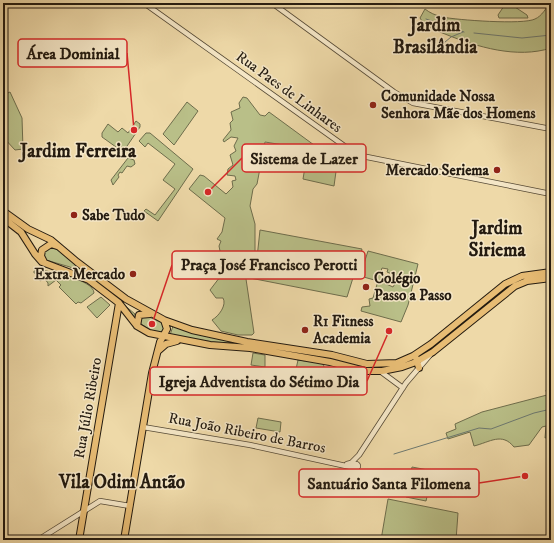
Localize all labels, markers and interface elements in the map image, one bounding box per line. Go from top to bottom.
district label: Jardim Brasilândia [393,14,478,59]
callout: Área Dominial [18,39,127,67]
text: Área Dominial [26,44,121,64]
street label: Rua Paes de Linhares [232,47,346,137]
place label: Comunidade Nossa Senhora Mãe dos Homens [381,87,536,123]
marker: Comunidade Nossa Senhora Mãe dos Homens [368,100,378,110]
district label: Jardim Ferreira [18,140,137,163]
callout: Sistema de Lazer [242,144,366,172]
text: Sistema de Lazer [250,149,359,169]
place label: Mercado Seriema [386,161,490,180]
marker: Mercado Seriema [492,165,502,175]
place label: Sabe Tudo [82,206,146,225]
marker: Sabe Tudo [69,210,79,220]
district label: Jardim Siriema [468,217,526,262]
callout: Praça José Francisco Perotti [172,251,365,279]
text: Praça José Francisco Perotti [181,255,357,275]
place label: Extra Mercado [34,265,126,284]
marker: Extra Mercado [128,269,138,279]
place label: Colégio Passo a Passo [374,269,452,305]
marker: Colégio Passo a Passo [361,282,371,292]
place label: R1 Fitness Academia [312,312,374,348]
marker: R1 Fitness Academia [300,325,310,335]
street label: Rua Júlio Ribeiro [70,356,106,460]
callout: Igreja Adventista do Sétimo Dia [150,367,367,395]
text: Igreja Adventista do Sétimo Dia [159,372,360,392]
street label: Rua João Ribeiro de Barros [167,408,327,458]
callout: Santuário Santa Filomena [299,469,479,497]
district label: Vila Odim Antão [58,471,185,494]
text: Santuário Santa Filomena [307,474,472,494]

